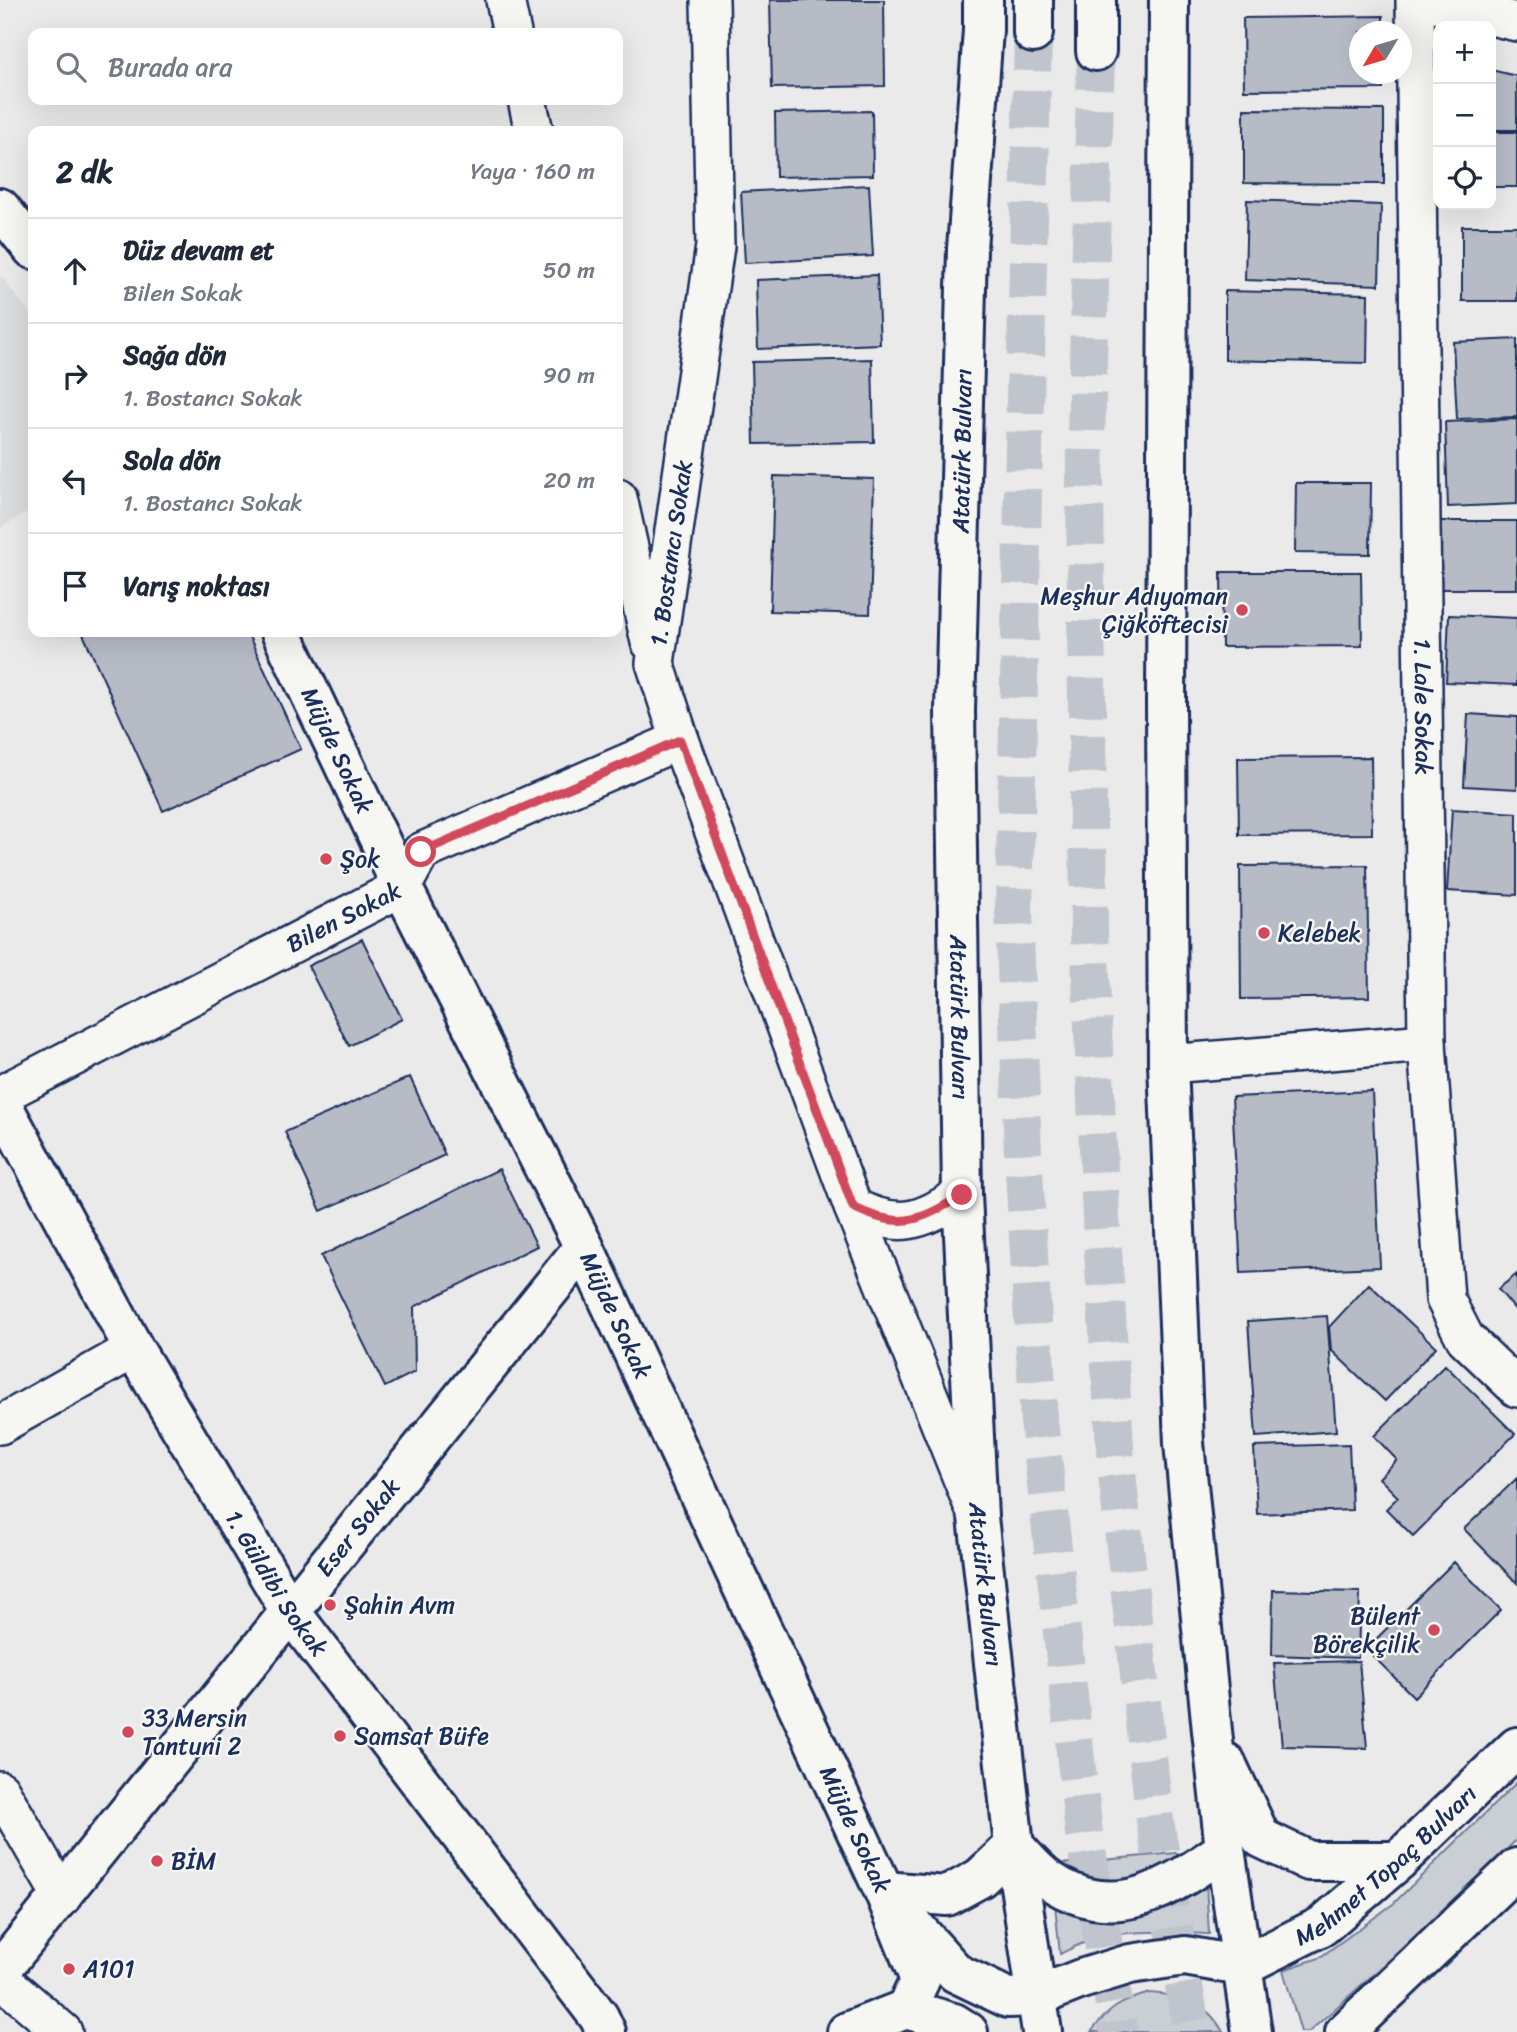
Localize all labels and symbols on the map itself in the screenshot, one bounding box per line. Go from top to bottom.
north arrow [1349,21,1412,84]
street label: Atatürk Bulvarı [940,368,984,535]
street label: 1. Bostancı Sokak [637,457,705,649]
place label: Meşhur Adıyaman Çiğköftecisi [1040,575,1229,645]
marker: Meşhur Adıyaman Çiğköftecisi [1234,602,1250,618]
street label: 1. Lale Sokak [1401,638,1445,776]
street label: Müjde Sokak [289,680,385,821]
route start [405,836,436,867]
place label: Şok [340,838,380,880]
marker: Şok [318,851,334,867]
street label: Bilen Sokak [279,870,409,964]
place label: Kelebek [1278,912,1361,954]
marker: Kelebek [1256,925,1272,941]
street label: Atatürk Bulvarı [937,933,982,1100]
route end [946,1179,977,1210]
street label: Müjde Sokak [568,1245,664,1386]
street label: Eser Sokak [305,1468,411,1586]
street label: Atatürk Bulvarı [956,1500,1015,1669]
street label: 1. Güldibi Sokak [213,1502,339,1666]
place label: Şahin Avm [344,1584,455,1626]
place label: Bülent Börekçilik [1313,1595,1421,1665]
marker: Şahin Avm [322,1597,338,1613]
marker: Bülent Börekçilik [1426,1622,1442,1638]
place label: 33 Mersin Tantuni 2 [142,1697,247,1767]
place label: Samsat Büfe [354,1715,489,1757]
marker: 33 Mersin Tantuni 2 [120,1724,136,1740]
marker: Samsat Büfe [332,1728,348,1744]
street label: Müjde Sokak [807,1759,903,1900]
street label: Mehmet Topaç Bulvarı [1287,1774,1487,1958]
place label: BİM [171,1840,217,1882]
marker: BİM [149,1853,165,1869]
place label: A101 [82,1948,135,1990]
marker: A101 [61,1961,77,1977]

